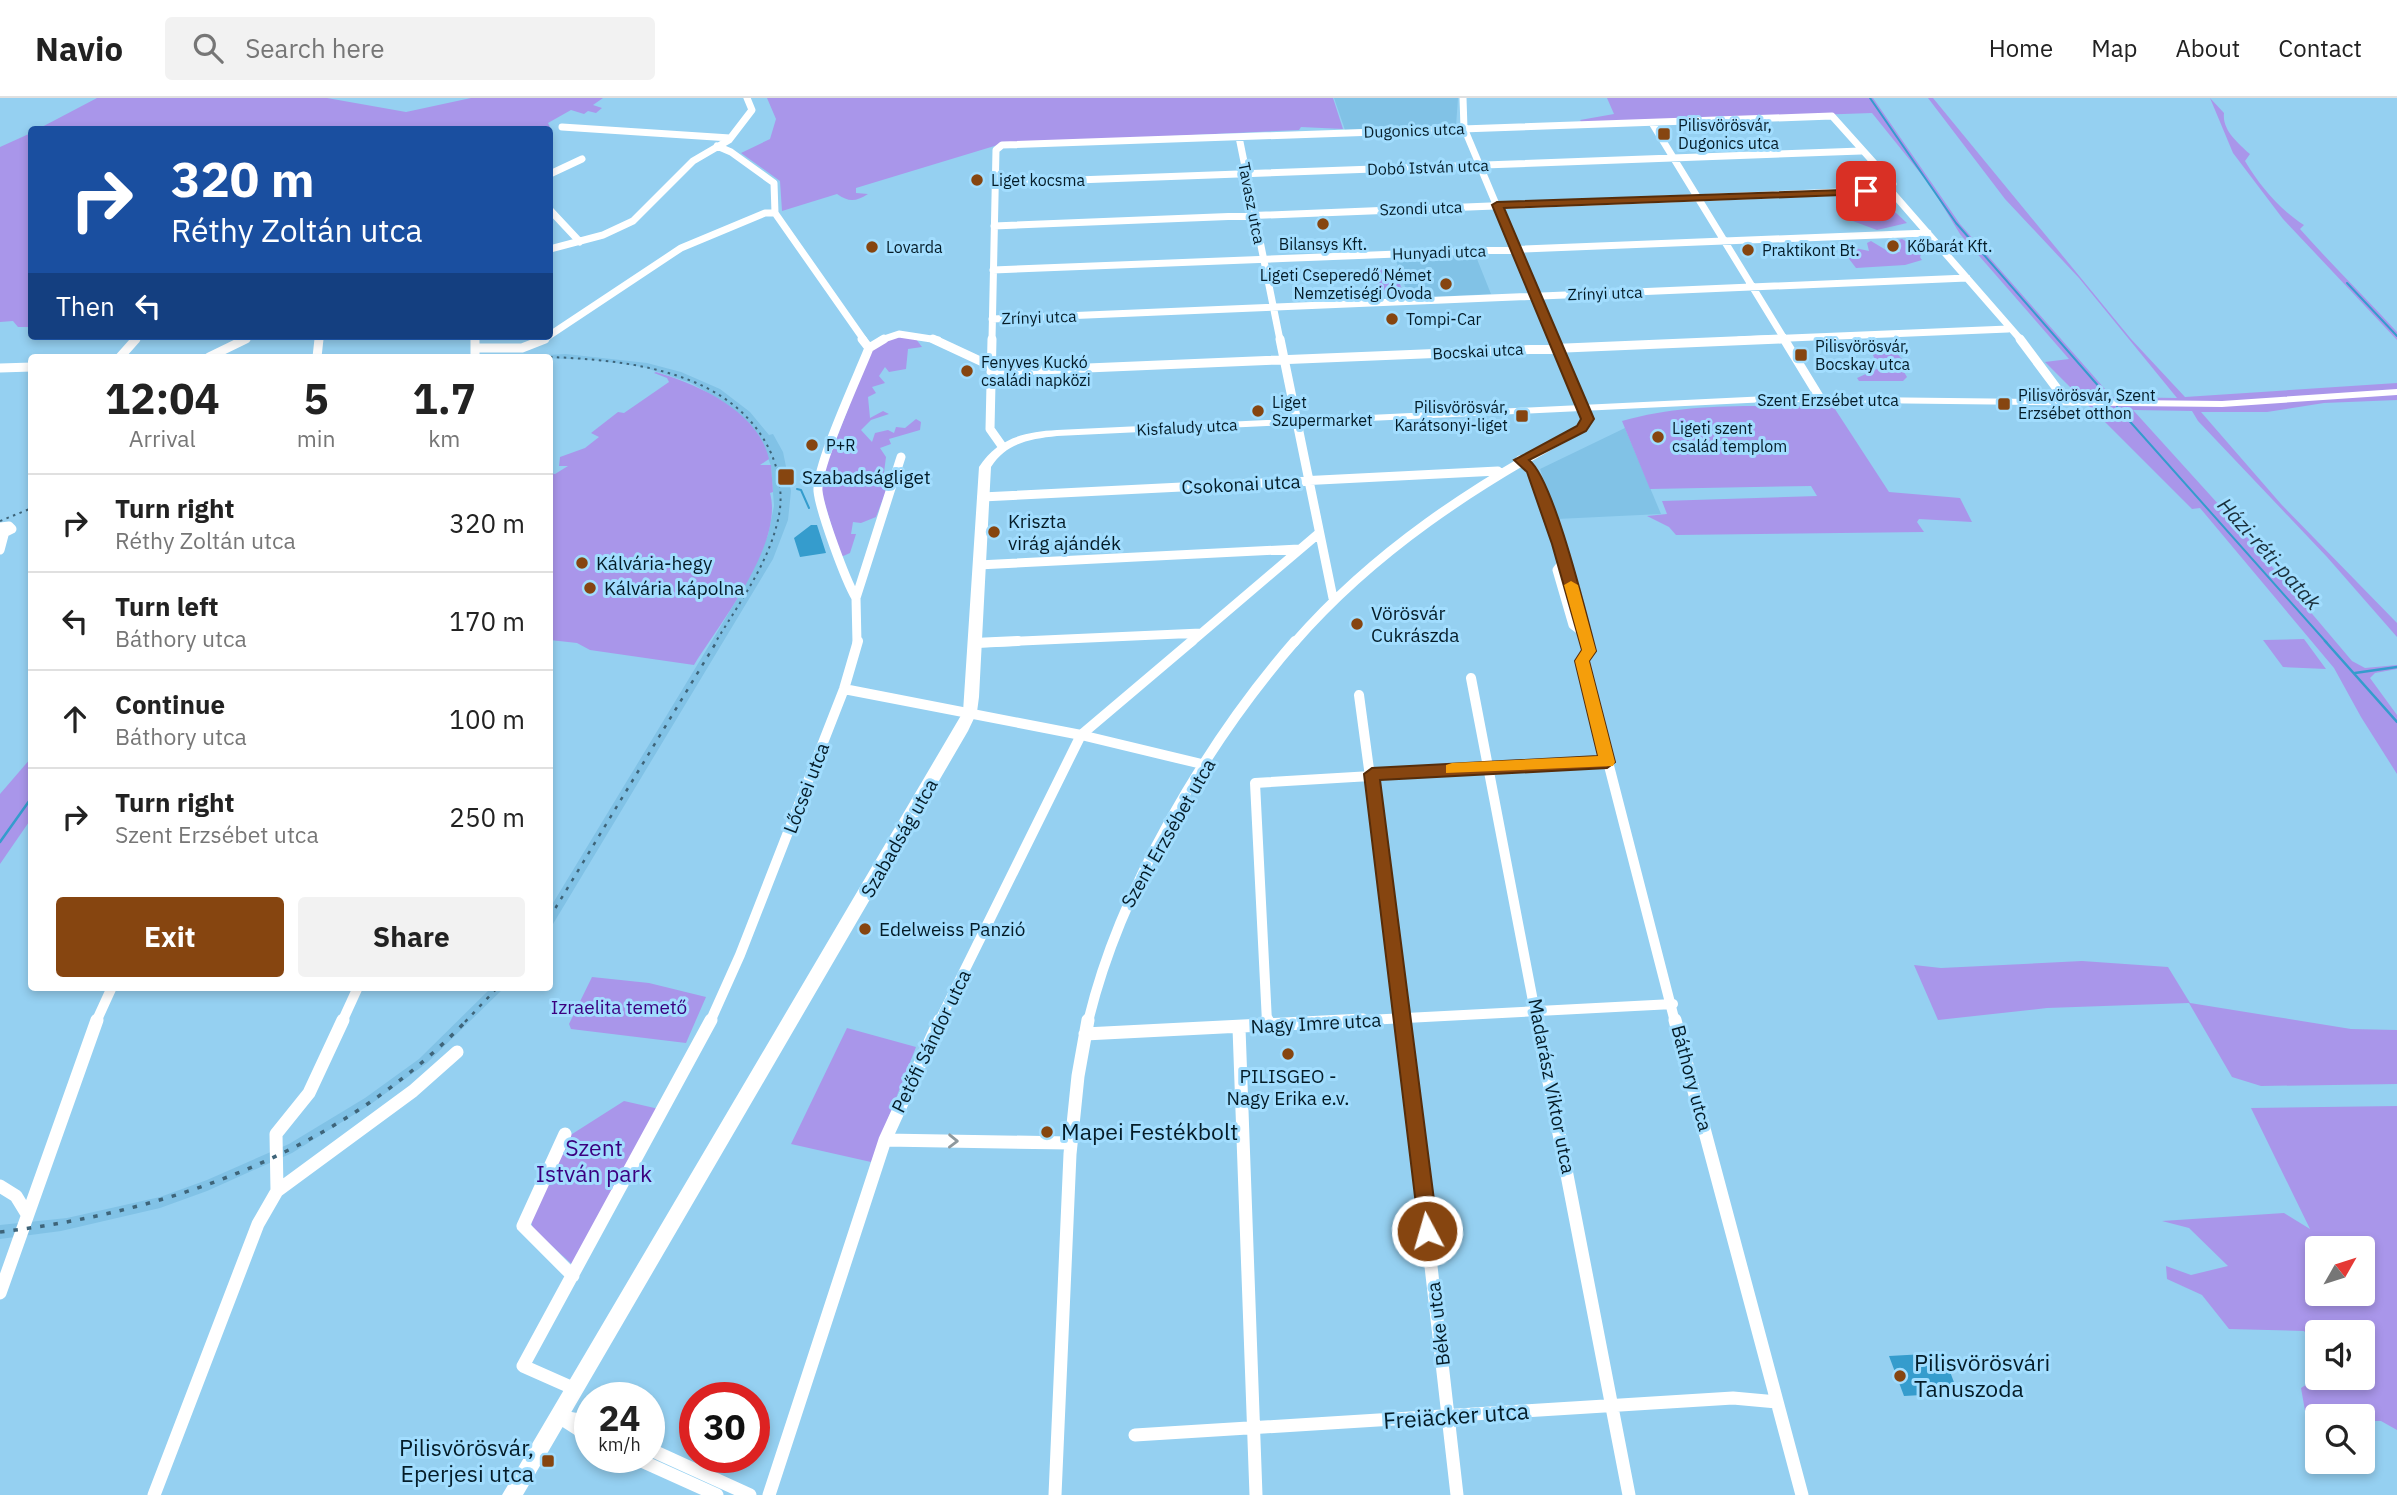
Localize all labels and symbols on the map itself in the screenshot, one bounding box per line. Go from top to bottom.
place label: Pilisvörösvár, Dugonics utca [1678,115,1780,153]
street label: Dugonics utca [1363,118,1465,142]
marker: Pilisvörösvár, Dugonics utca [1656,126,1672,142]
street label: Dobó István utca [1367,155,1490,179]
street label: Tavasz utca [1234,160,1270,246]
pin [1836,161,1896,221]
place label: Liget kocsma [991,170,1085,190]
marker: Liget kocsma [969,172,985,188]
street label: Szondi utca [1379,197,1463,219]
marker: Bilansys Kft. [1315,216,1331,232]
place label: Bilansys Kft. [1279,234,1367,254]
place label: Kőbarát Kft. [1907,236,1992,256]
place label: Lovarda [886,237,943,257]
marker: Kőbarát Kft. [1885,238,1901,254]
marker: Lovarda [864,239,880,255]
street label: Hunyadi utca [1392,240,1487,264]
place label: Praktikont Bt. [1762,240,1860,260]
marker: Praktikont Bt. [1740,242,1756,258]
place label: Ligeti Cseperedő Német Nemzetiségi Óvoda [1260,265,1432,303]
marker: Ligeti Cseperedő Német Nemzetiségi Óvoda [1438,276,1454,292]
street label: Zrínyi utca [1567,282,1643,304]
street label: Zrínyi utca [1001,306,1077,328]
place label: Tompi-Car [1406,309,1481,329]
marker: Tompi-Car [1384,311,1400,327]
place label: Pilisvörösvár, Bocskay utca [1815,336,1911,374]
street label: Bocskai utca [1432,339,1524,363]
marker: Pilisvörösvár, Bocskay utca [1793,347,1809,363]
place label: Fenyves Kuckó családi napközi [981,352,1091,390]
marker: Fenyves Kuckó családi napközi [959,363,975,379]
place label: Pilisvörösvár, Szent Erzsébet otthon [2018,385,2156,423]
street label: Szent Erzsébet utca [1757,390,1899,410]
place label: Liget Szupermarket [1272,392,1373,430]
marker: Pilisvörösvár, Szent Erzsébet otthon [1996,396,2012,412]
place label: Pilisvörösvár, Karátsonyi-liget [1394,397,1508,435]
marker: Liget Szupermarket [1250,403,1266,419]
marker: Pilisvörösvár, Karátsonyi-liget [1514,408,1530,424]
street label: Kisfaludy utca [1136,414,1239,440]
place label: Ligeti szent család templom [1672,418,1787,456]
marker: Ligeti szent család templom [1650,429,1666,445]
place label: P+R [826,435,856,455]
marker: P+R [804,437,820,453]
place label: Szabadságliget [802,465,931,489]
marker: Szabadságliget [776,467,796,487]
street label: Csokonai utca [1181,469,1301,499]
water label: Házi-réti-patak [2212,491,2328,616]
place label: Kriszta virág ajándék [1008,509,1121,555]
marker: Kriszta virág ajándék [986,524,1002,540]
place label: Kálvária-hegy [596,551,713,575]
marker: Kálvária-hegy [574,555,590,571]
place label: Kálvária kápolna [604,576,744,600]
marker: Kálvária kápolna [582,580,598,596]
place label: Vörösvár Cukrászda [1371,601,1460,647]
marker: Vörösvár Cukrászda [1349,616,1365,632]
street label: Lőcsei utca [778,739,834,837]
street label: Szent Erzsébet utca [1116,754,1220,912]
street label: Szabadság utca [855,774,943,902]
place label: Edelweiss Panzió [879,917,1025,941]
marker: Edelweiss Panzió [857,921,873,937]
street label: Petőfi Sándor utca [886,966,976,1116]
park label: Izraelita temető [551,995,687,1019]
street label: Madarász Viktor utca [1523,996,1581,1176]
street label: Nagy Imre utca [1250,1008,1382,1038]
street label: Báthory utca [1666,1022,1718,1134]
marker: PILISGEO - Nagy Erika e.v. [1280,1046,1296,1062]
place label: PILISGEO - Nagy Erika e.v. [1226,1064,1350,1110]
place label: Mapei Festékbolt [1061,1116,1238,1146]
marker: Mapei Festékbolt [1039,1124,1055,1140]
park label: Szent István park [536,1132,652,1188]
one-way arrow [948,1133,959,1149]
position arrow [1390,1194,1464,1268]
north arrow [2305,1236,2375,1306]
street label: Béke utca [1421,1281,1455,1367]
place label: Pilisvörösvári Tanuszoda [1914,1347,2050,1403]
marker: Pilisvörösvári Tanuszoda [1892,1368,1908,1384]
speed limit sign: 30 [679,1382,770,1473]
street label: Freiäcker utca [1382,1395,1530,1435]
place label: Pilisvörösvár, Eperjesi utca [399,1432,534,1488]
marker: Pilisvörösvár, Eperjesi utca [540,1453,556,1469]

